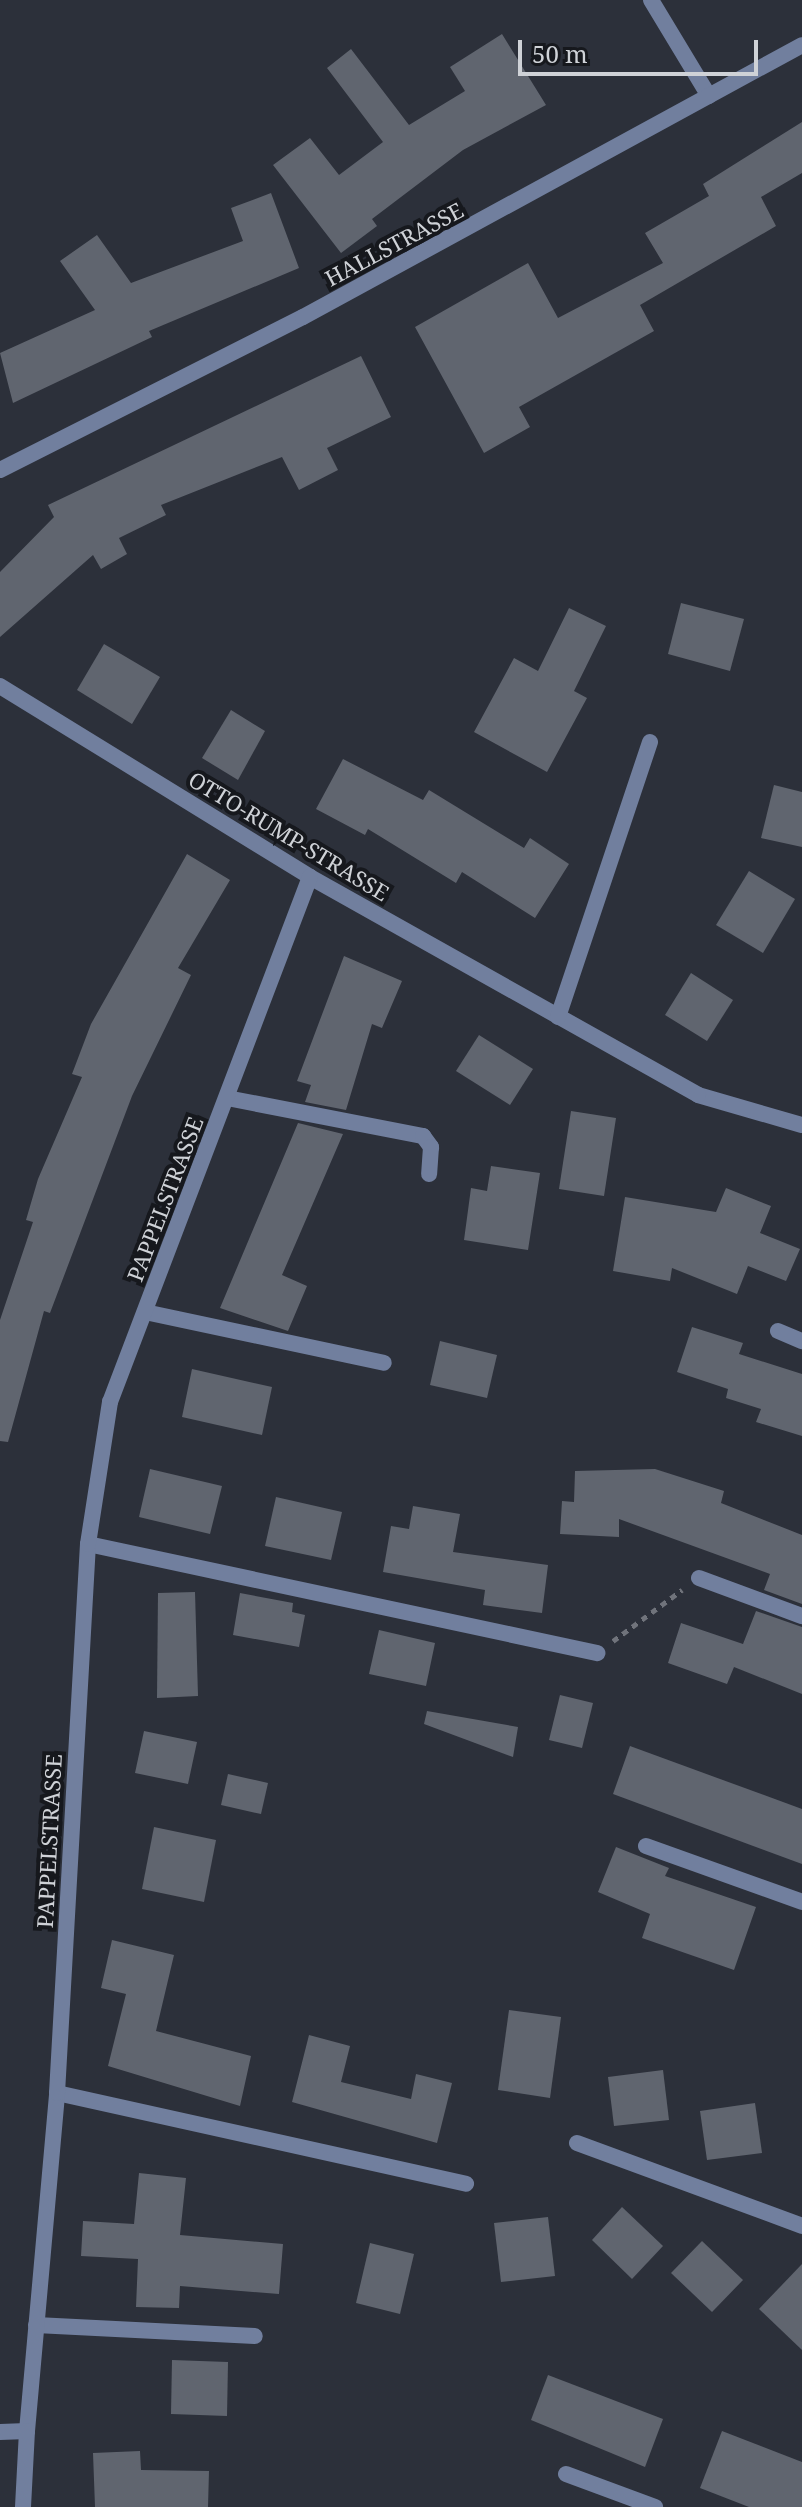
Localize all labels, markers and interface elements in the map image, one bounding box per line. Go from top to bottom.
scale bar [522,24,762,74]
text: 50 m [532,37,588,70]
street label: HALLSTRASSE [320,196,468,292]
street label: OTTO-RUMP-STRASSE [184,766,394,906]
street label: PAPPELSTRASSE [121,1113,209,1285]
street label: PAPPELSTRASSE [31,1753,67,1929]

